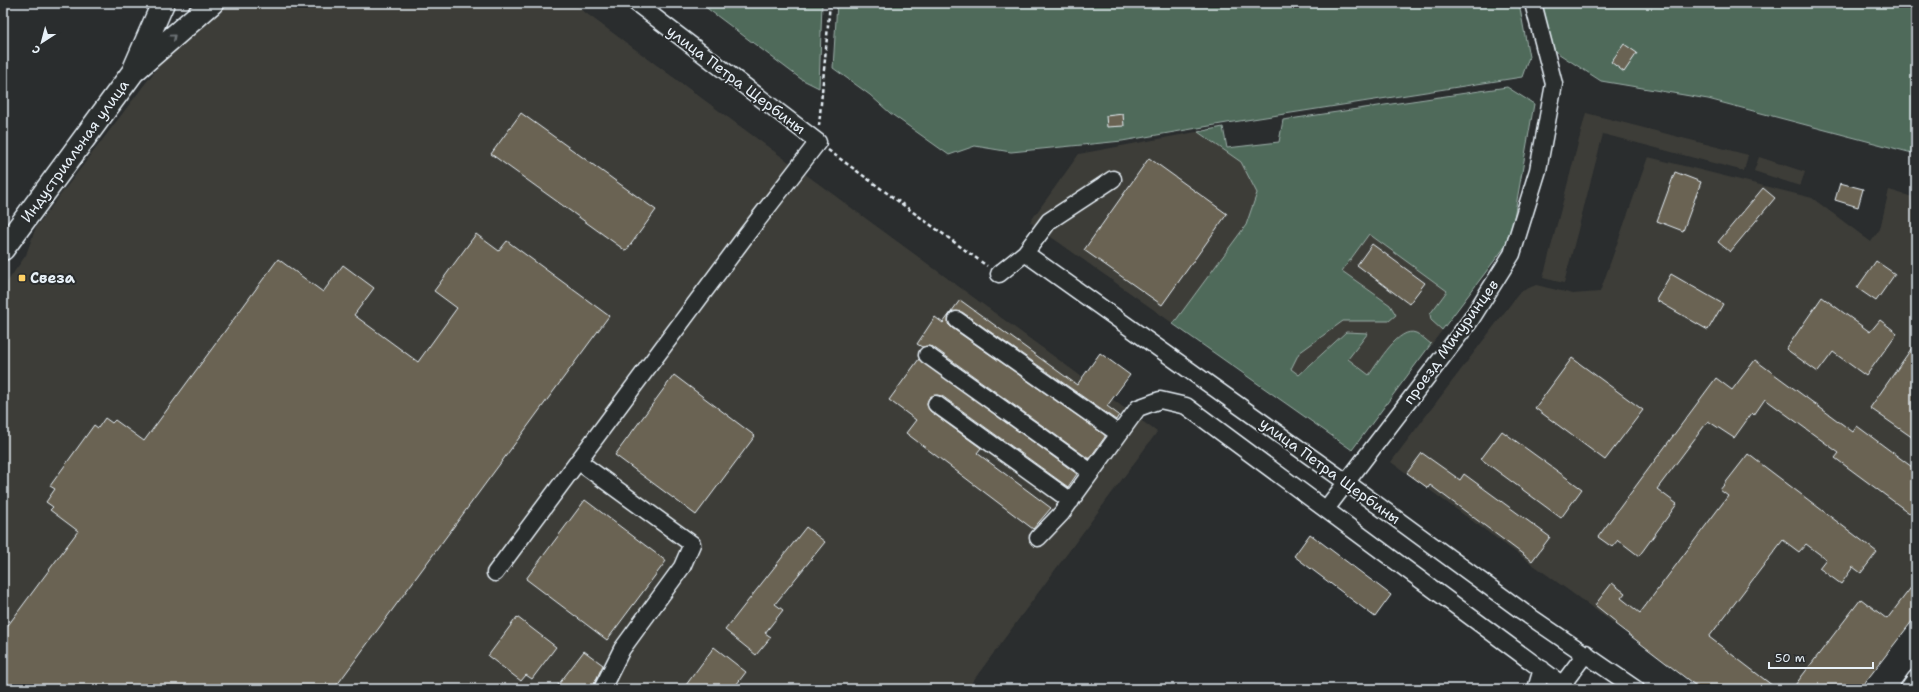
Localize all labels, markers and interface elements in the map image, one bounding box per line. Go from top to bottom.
street label: улица Петра Щербины [662,21,810,139]
north arrow [22,22,62,62]
one-way arrow [168,34,176,41]
text: С [29,41,44,58]
street label: Индустриальная улица [16,75,134,226]
place label: Свеза [30,268,76,288]
marker: Свеза [17,273,27,283]
street label: проезд Мичуринцев [1399,275,1503,409]
street label: улица Петра Щербины [1256,413,1404,529]
scale bar [1769,644,1873,670]
text: 50 m [1775,650,1805,666]

